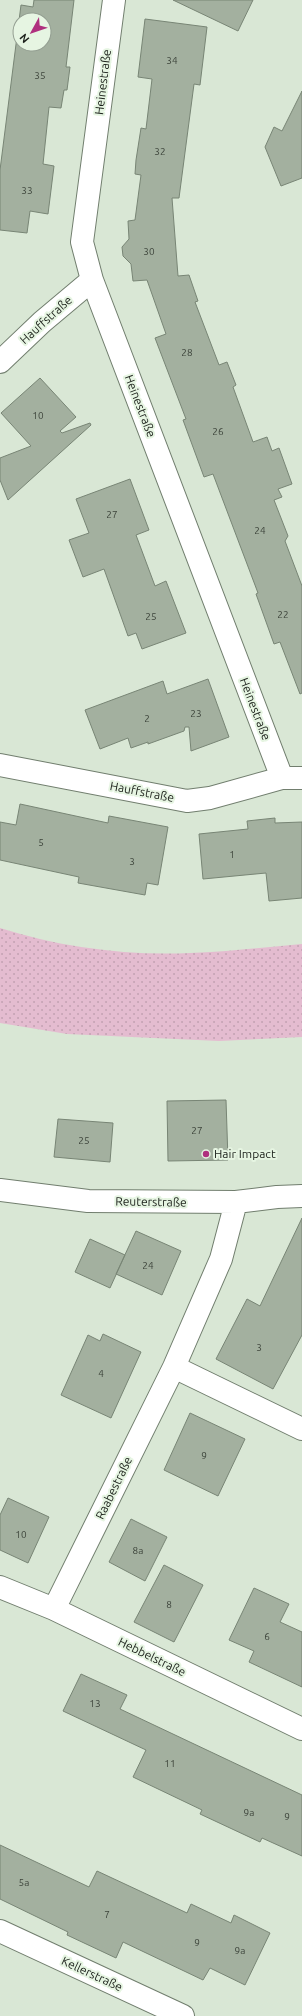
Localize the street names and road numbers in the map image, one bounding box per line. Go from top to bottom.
street label: Heinestraße [92,48,113,115]
street label: Hauffstraße [17,293,74,346]
street label: Heinestraße [123,373,158,439]
street label: Heinestraße [238,676,273,742]
street label: Hauffstraße [109,779,175,804]
street label: Reuterstraße [115,1194,187,1209]
street label: Raabestraße [93,1454,134,1521]
street label: Hebbelstraße [116,1635,188,1678]
street label: Kellerstraße [60,1954,125,1993]

